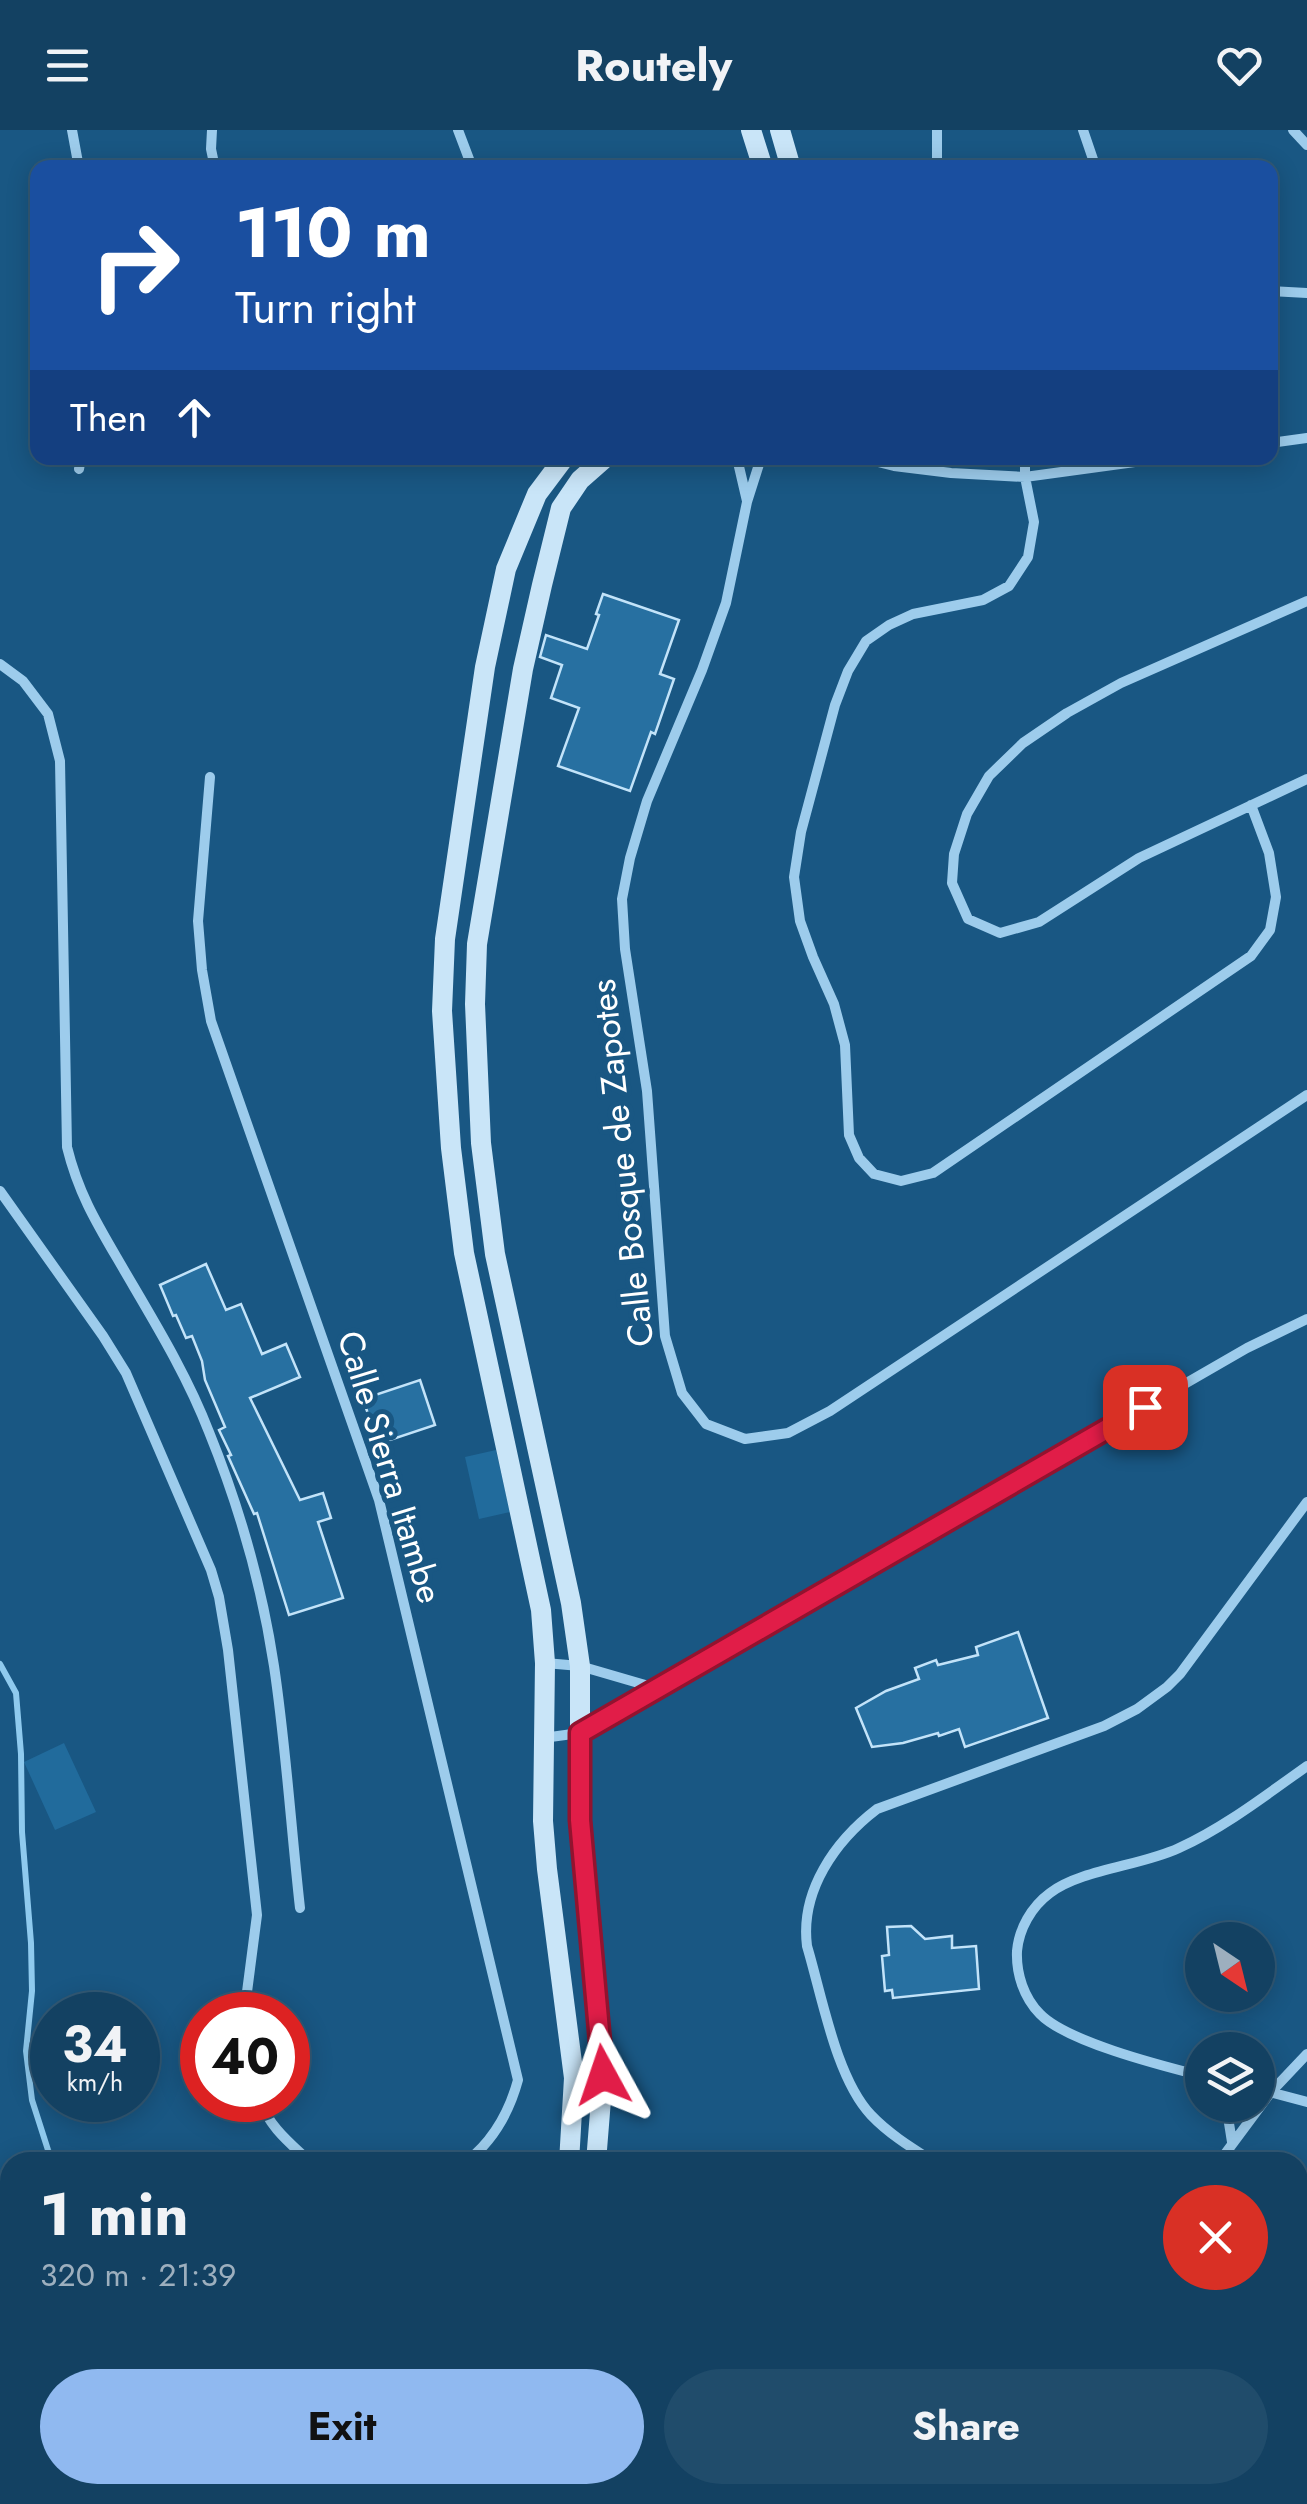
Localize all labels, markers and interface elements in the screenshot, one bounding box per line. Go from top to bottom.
text: Routely [575,33,732,98]
icon: menu [40,38,95,93]
icon: heart [1212,38,1267,93]
text: 110 m [235,182,431,283]
icon: right [70,200,200,330]
text: Turn right [235,275,416,340]
text: Then [70,390,147,445]
icon: ahead [167,390,222,445]
street label: Calle Bosque de Zapotes [578,977,666,1349]
street label: Calle Sierra Itambe [325,1325,455,1609]
pin [1103,1365,1188,1450]
icon: arrive [1118,1380,1173,1435]
north arrow [1185,1922,1275,2012]
map controls [1185,1922,1275,2122]
speed limit sign: 40 [180,1992,310,2122]
text: 34 [62,2008,128,2081]
position arrow [551,2023,655,2127]
button: layers [1185,2032,1275,2122]
text: km/h [67,2064,123,2100]
text: 1 min [40,2171,189,2258]
button: close [1163,2185,1268,2290]
text: 320 m · 21:39 [40,2252,236,2298]
button: Exit [40,2369,644,2484]
button: Share [664,2369,1268,2484]

